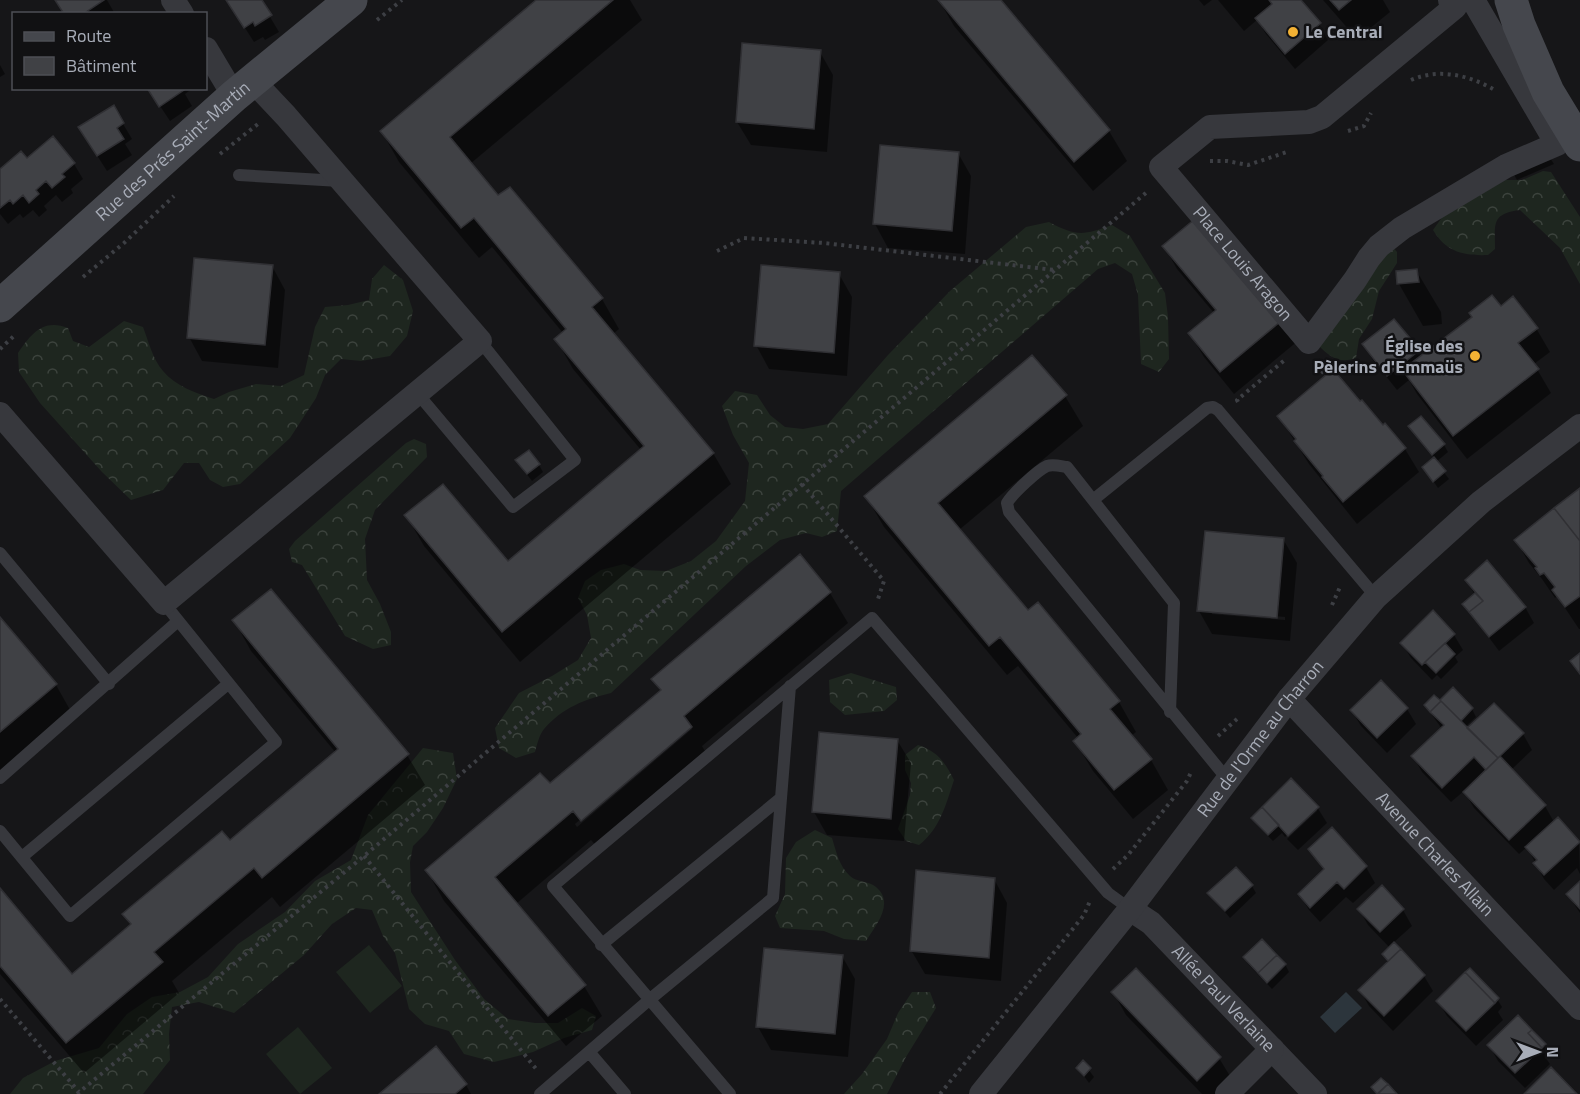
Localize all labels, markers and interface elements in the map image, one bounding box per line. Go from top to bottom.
legend [12,12,207,90]
place label: Le Central [1305,18,1383,45]
text: Route [66,22,111,49]
marker: Le Central [1286,25,1300,39]
text: Bâtiment [66,52,137,79]
street label: Rue des Prés Saint-Martin [89,74,256,227]
street label: Place Louis Aragon [1187,200,1300,327]
place label: Église des Pèlerins d'Emmaüs [1313,332,1463,380]
marker: Église des Pèlerins d'Emmaüs [1468,349,1482,363]
street label: Rue de l'Orme au Charron [1190,654,1330,823]
street label: Avenue Charles Allain [1370,785,1501,922]
street label: Allée Paul Verlaine [1166,938,1282,1058]
north arrow [1508,1022,1568,1082]
text: N [1541,1046,1565,1058]

